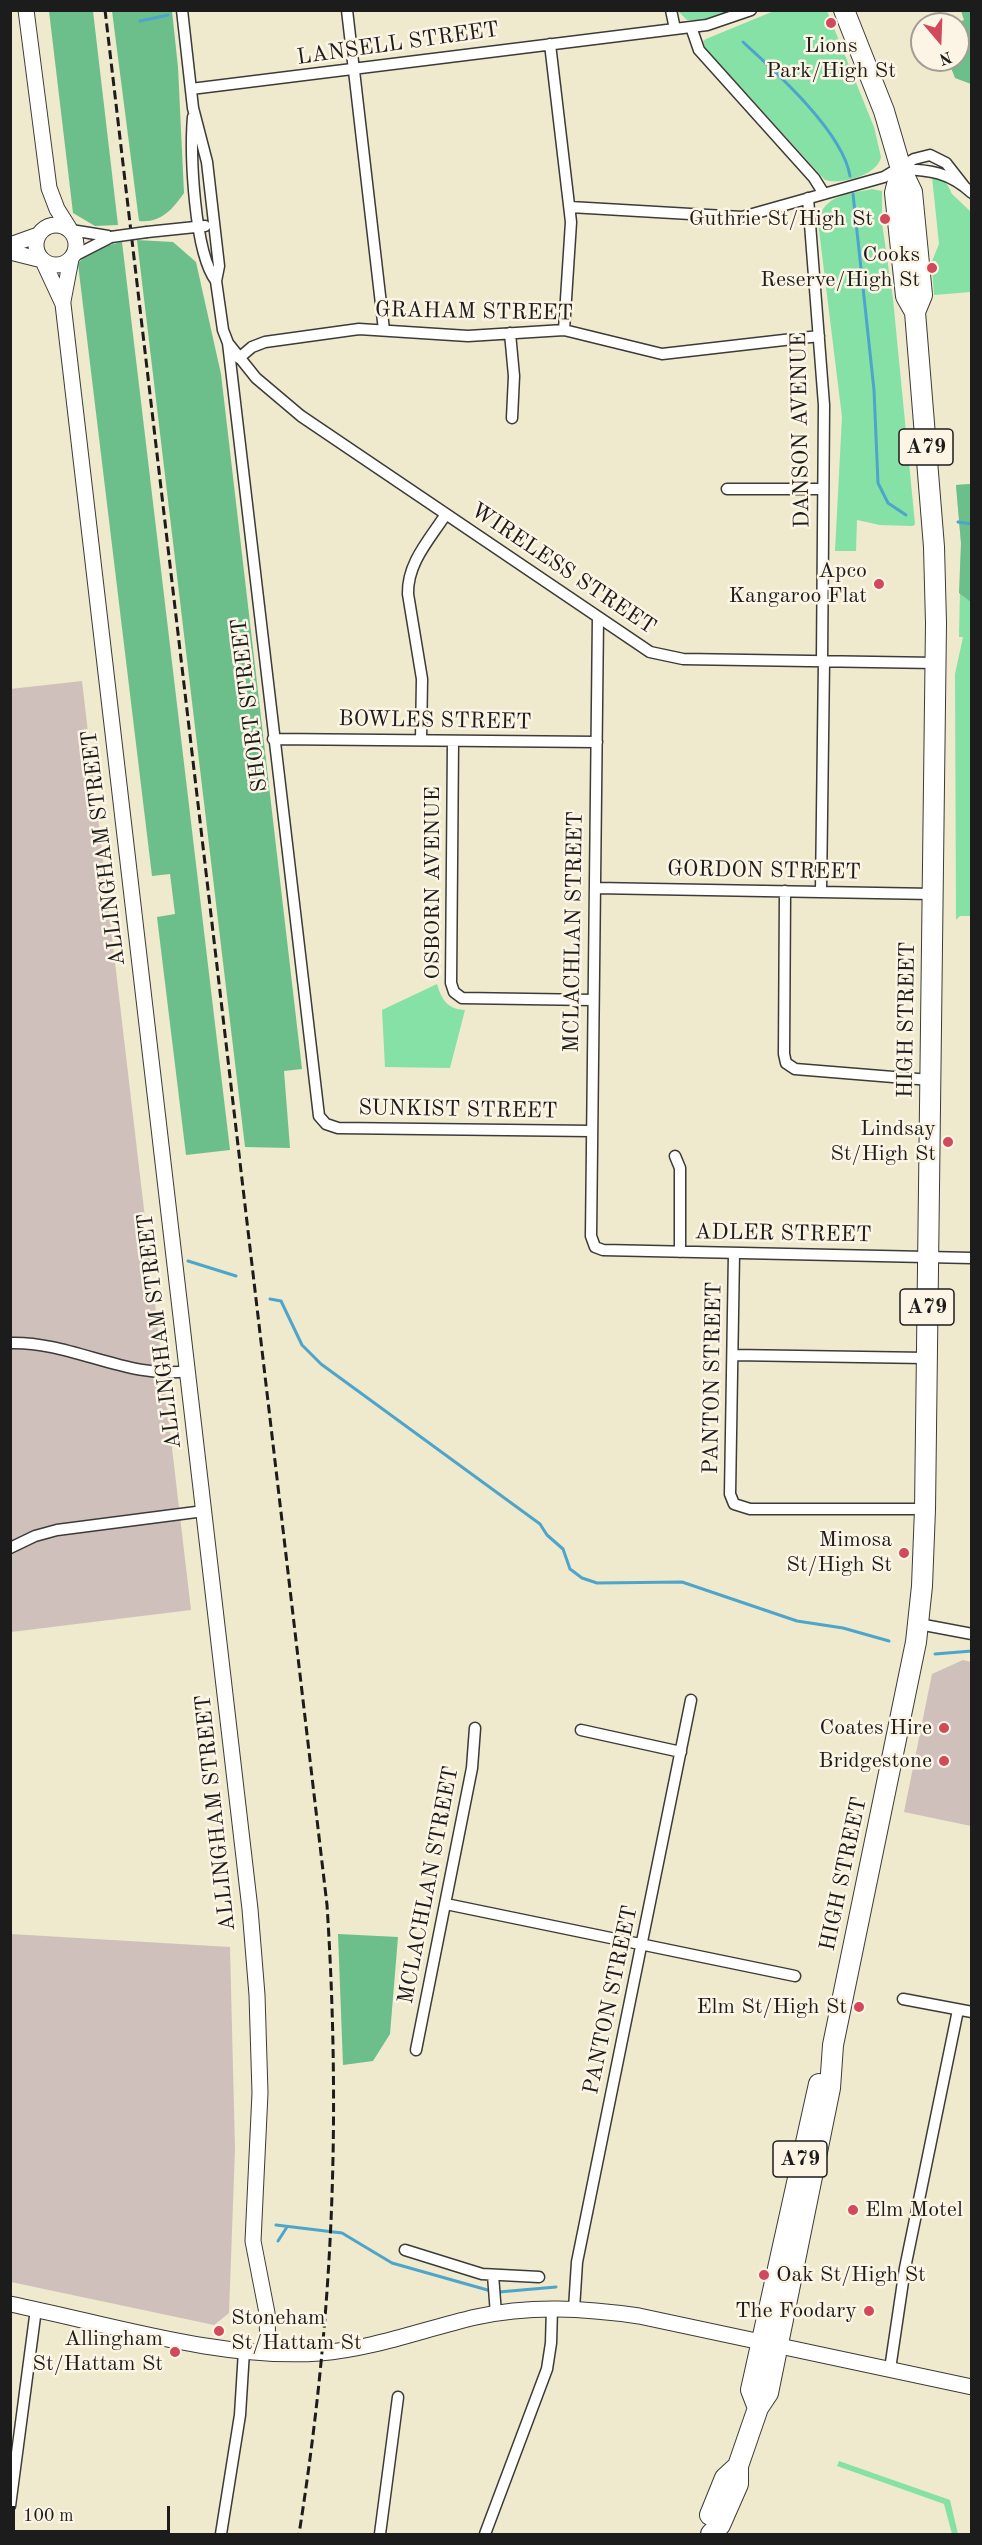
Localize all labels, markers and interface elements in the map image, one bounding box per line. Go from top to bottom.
north arrow [910,12,970,72]
marker: Lions Park/High St [824,16,838,30]
street label: LANSELL STREET [295,17,501,71]
place label: Lions Park/High St [766,33,896,84]
text: N [937,48,954,67]
place label: Guthrie St/High St [689,206,873,232]
marker: Guthrie St/High St [878,212,892,226]
place label: Cooks Reserve/High St [760,242,920,294]
marker: Cooks Reserve/High St [925,261,939,275]
street label: GRAHAM STREET [375,297,573,327]
street label: DANSON AVENUE [786,332,816,528]
road number: A79 [899,429,953,465]
street label: WIRELESS STREET [465,497,661,641]
place label: Apco Kangaroo Flat [728,558,867,610]
marker: Apco Kangaroo Flat [872,577,886,591]
street label: SHORT STREET [226,616,274,794]
street label: BOWLES STREET [338,706,532,736]
street label: ALLINGHAM STREET [76,728,132,968]
street label: OSBORN AVENUE [420,786,446,980]
street label: MCLACHLAN STREET [559,811,589,1053]
street label: GORDON STREET [667,856,861,886]
street label: HIGH STREET [892,942,922,1098]
street label: SUNKIST STREET [358,1095,558,1125]
place label: Lindsay St/High St [830,1116,936,1168]
marker: Lindsay St/High St [941,1135,955,1149]
street label: ALLINGHAM STREET [132,1211,188,1451]
street label: ADLER STREET [694,1219,872,1249]
street label: PANTON STREET [698,1282,728,1474]
road number: A79 [900,1289,954,1325]
place label: Mimosa St/High St [786,1527,892,1579]
marker: Mimosa St/High St [897,1546,911,1560]
street label: ALLINGHAM STREET [190,1693,242,1933]
place label: Coates Hire [820,1715,932,1741]
marker: Coates Hire [937,1721,951,1735]
place label: Bridgestone [818,1748,932,1774]
marker: Bridgestone [937,1754,951,1768]
street label: MCLACHLAN STREET [393,1764,465,2006]
street label: HIGH STREET [815,1795,873,1953]
street label: PANTON STREET [578,1903,644,2097]
place label: Elm St/High St [696,1994,847,2020]
marker: Elm St/High St [852,2000,866,2014]
road number: A79 [773,2141,827,2177]
place label: Elm Motel [865,2197,963,2223]
marker: Elm Motel [846,2203,860,2217]
place label: Oak St/High St [776,2262,926,2288]
marker: Oak St/High St [757,2268,771,2282]
place label: The Foodary [735,2298,857,2324]
marker: The Foodary [862,2304,876,2318]
place label: Stoneham St/Hattam St [231,2305,362,2356]
marker: Stoneham St/Hattam St [212,2324,226,2338]
place label: Allingham St/Hattam St [32,2326,163,2378]
marker: Allingham St/Hattam St [168,2345,182,2359]
scale bar [15,2494,172,2532]
text: 100 m [23,2507,74,2525]

